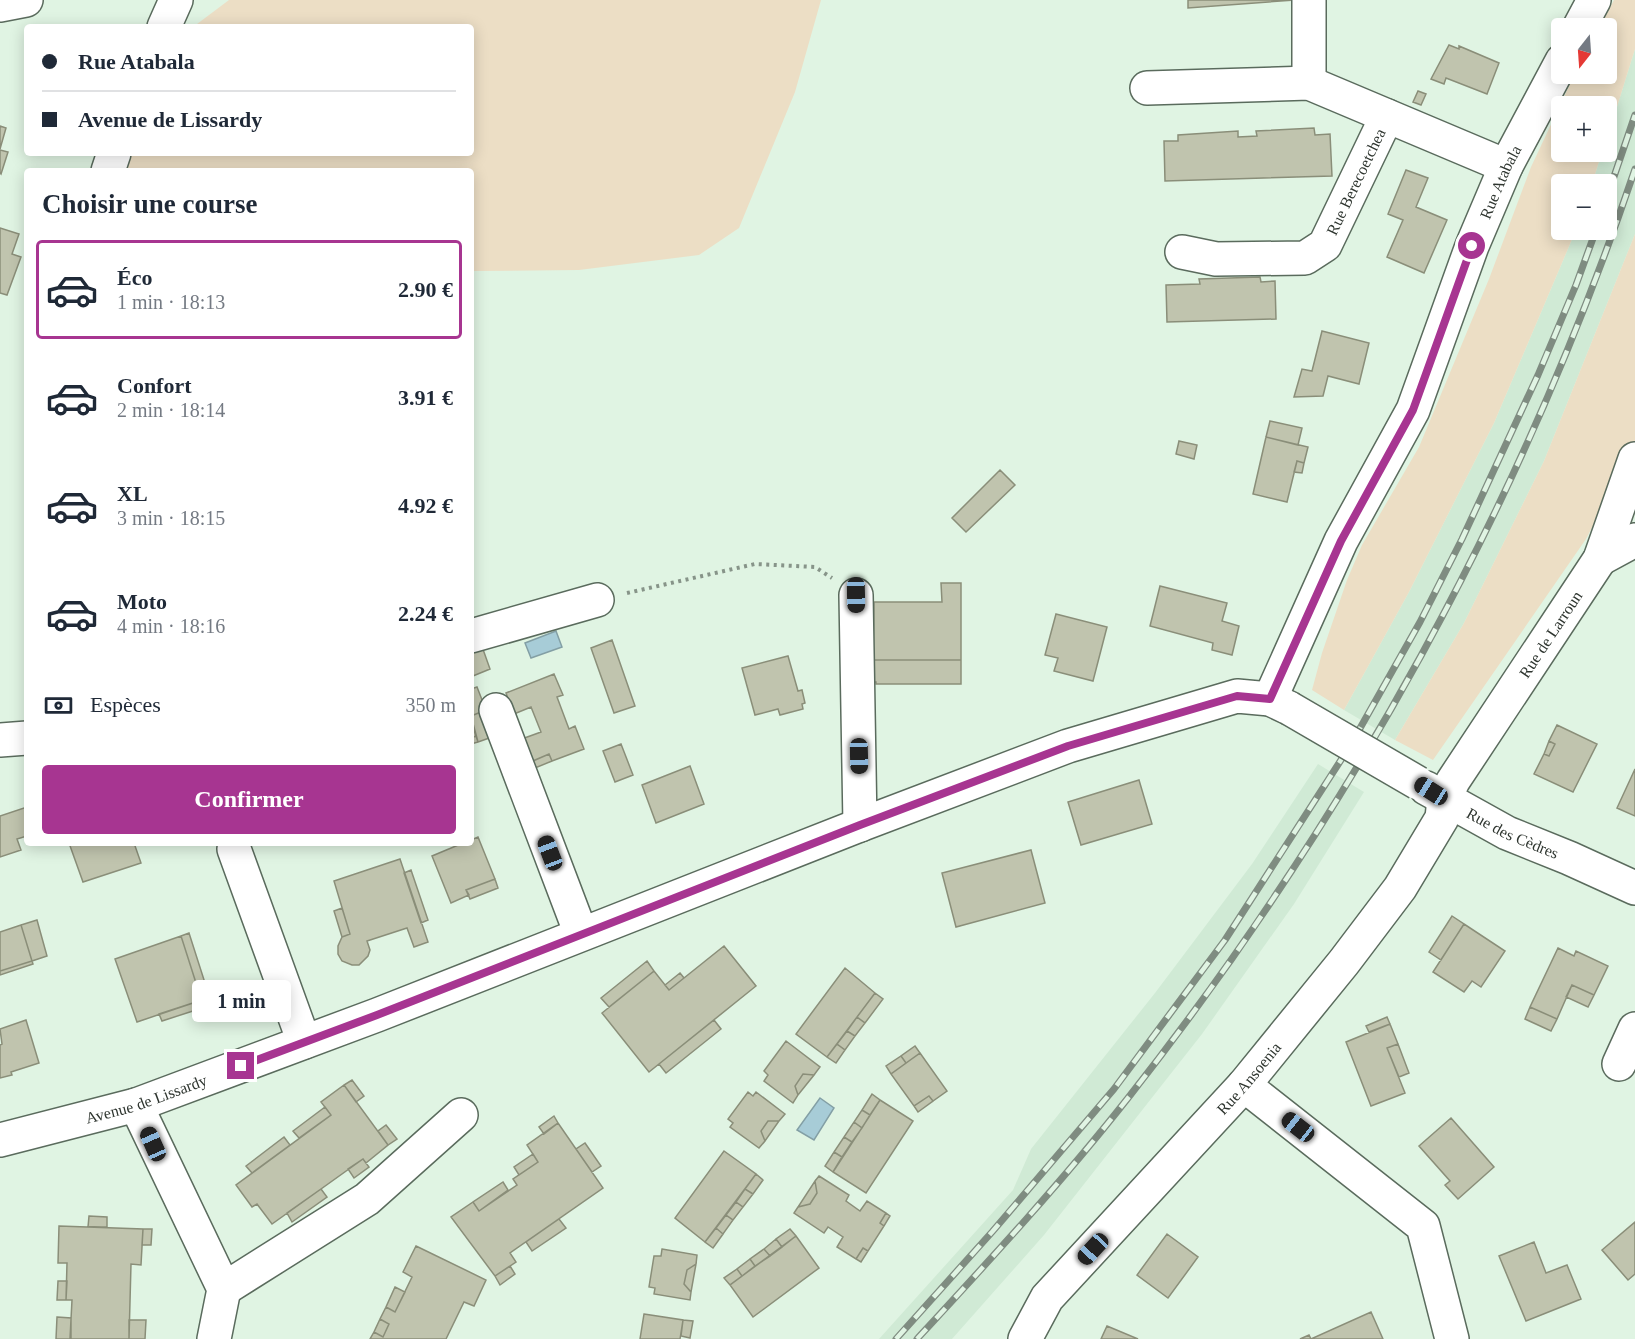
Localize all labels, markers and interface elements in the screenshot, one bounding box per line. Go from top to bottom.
north arrow [1551,18,1617,84]
map controls [1551,18,1617,240]
text: Rue Atabala [78,49,195,74]
button: + [1551,96,1617,162]
text: Avenue de Lissardy [78,107,262,132]
street label: Rue Berecoetchea [1323,126,1389,238]
street label: Rue Atabala [1477,142,1524,221]
button: − [1551,174,1617,240]
text: Choisir une course [42,189,258,219]
route start [1458,232,1485,259]
icon: car [45,263,99,317]
text: Éco [117,265,152,290]
text: 2.90 € [398,277,453,302]
text: 1 min · 18:13 [117,291,225,313]
icon: car [45,371,99,425]
text: Confort [117,373,192,398]
text: 3.91 € [398,385,453,410]
text: 2 min · 18:14 [117,399,225,421]
icon: car [45,479,99,533]
text: XL [117,481,148,506]
text: 4.92 € [398,493,453,518]
text: 3 min · 18:15 [117,507,225,529]
car [847,577,865,613]
icon: car [45,587,99,641]
street label: Rue de Larroun [1516,588,1585,681]
text: Moto [117,589,167,614]
text: 2.24 € [398,601,453,626]
text: 4 min · 18:16 [117,615,225,637]
icon: cash [42,689,75,722]
text: Espèces [90,692,161,717]
text: 350 m [405,694,456,716]
car [850,738,868,774]
button: Confirmer [42,765,456,834]
car [1411,774,1451,808]
street label: Rue des Cèdres [1464,804,1561,862]
car [535,833,565,873]
callout: 1 min [192,979,290,1021]
text: 1 min [217,990,266,1012]
street label: Rue Ansoenia [1213,1039,1284,1118]
route end [227,1052,254,1079]
street label: Avenue de Lissardy [84,1071,210,1127]
car [1278,1109,1318,1145]
car [137,1124,169,1164]
car [1074,1230,1112,1268]

